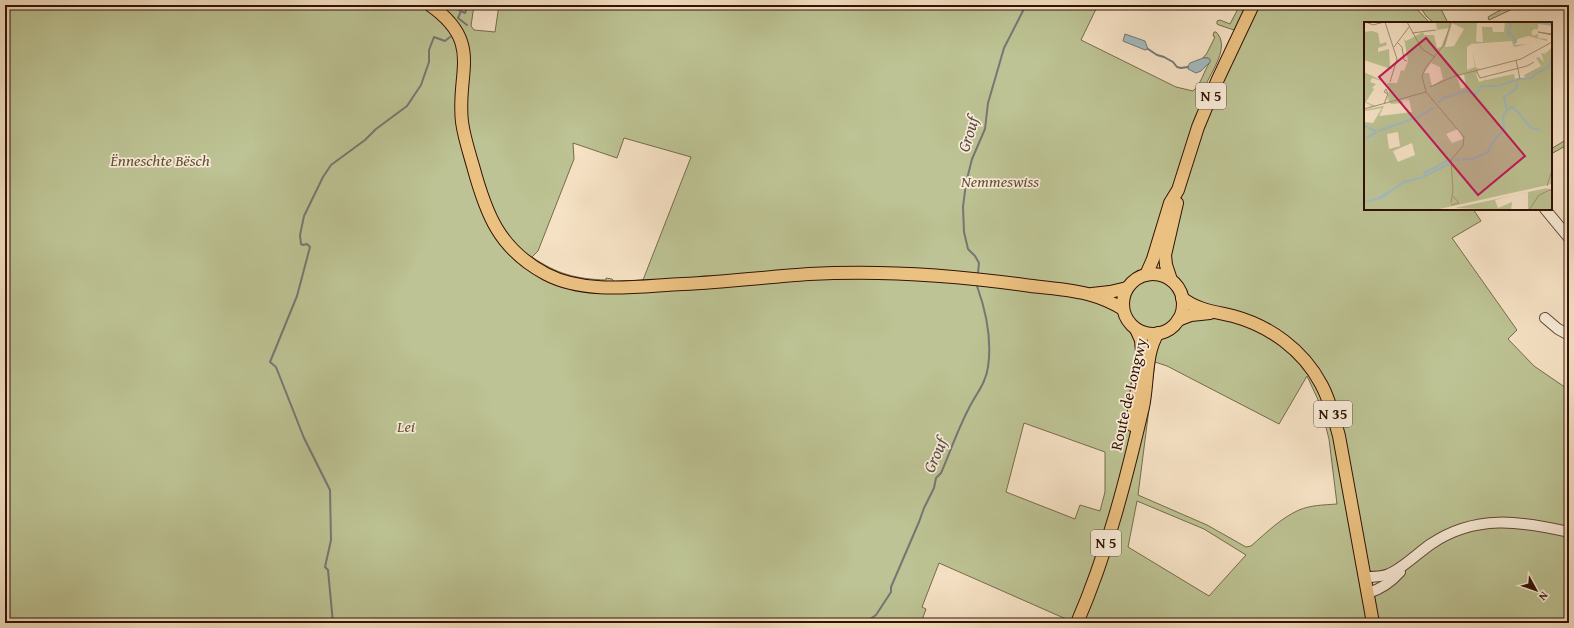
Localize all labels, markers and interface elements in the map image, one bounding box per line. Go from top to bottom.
inset map [1364,22,1552,210]
road number: N 5 [1196,83,1226,109]
water label: Grouf [950,110,986,155]
park label: Ënneschte Bësch [109,148,210,172]
park label: Nemmeswiss [960,169,1039,193]
street label: Route de Longwy [1103,335,1153,452]
road number: N 35 [1314,401,1352,427]
park label: Lei [396,414,415,438]
water label: Grouf [916,430,955,476]
road number: N 5 [1091,530,1121,556]
north arrow [1516,570,1556,610]
text: N [1535,588,1552,605]

